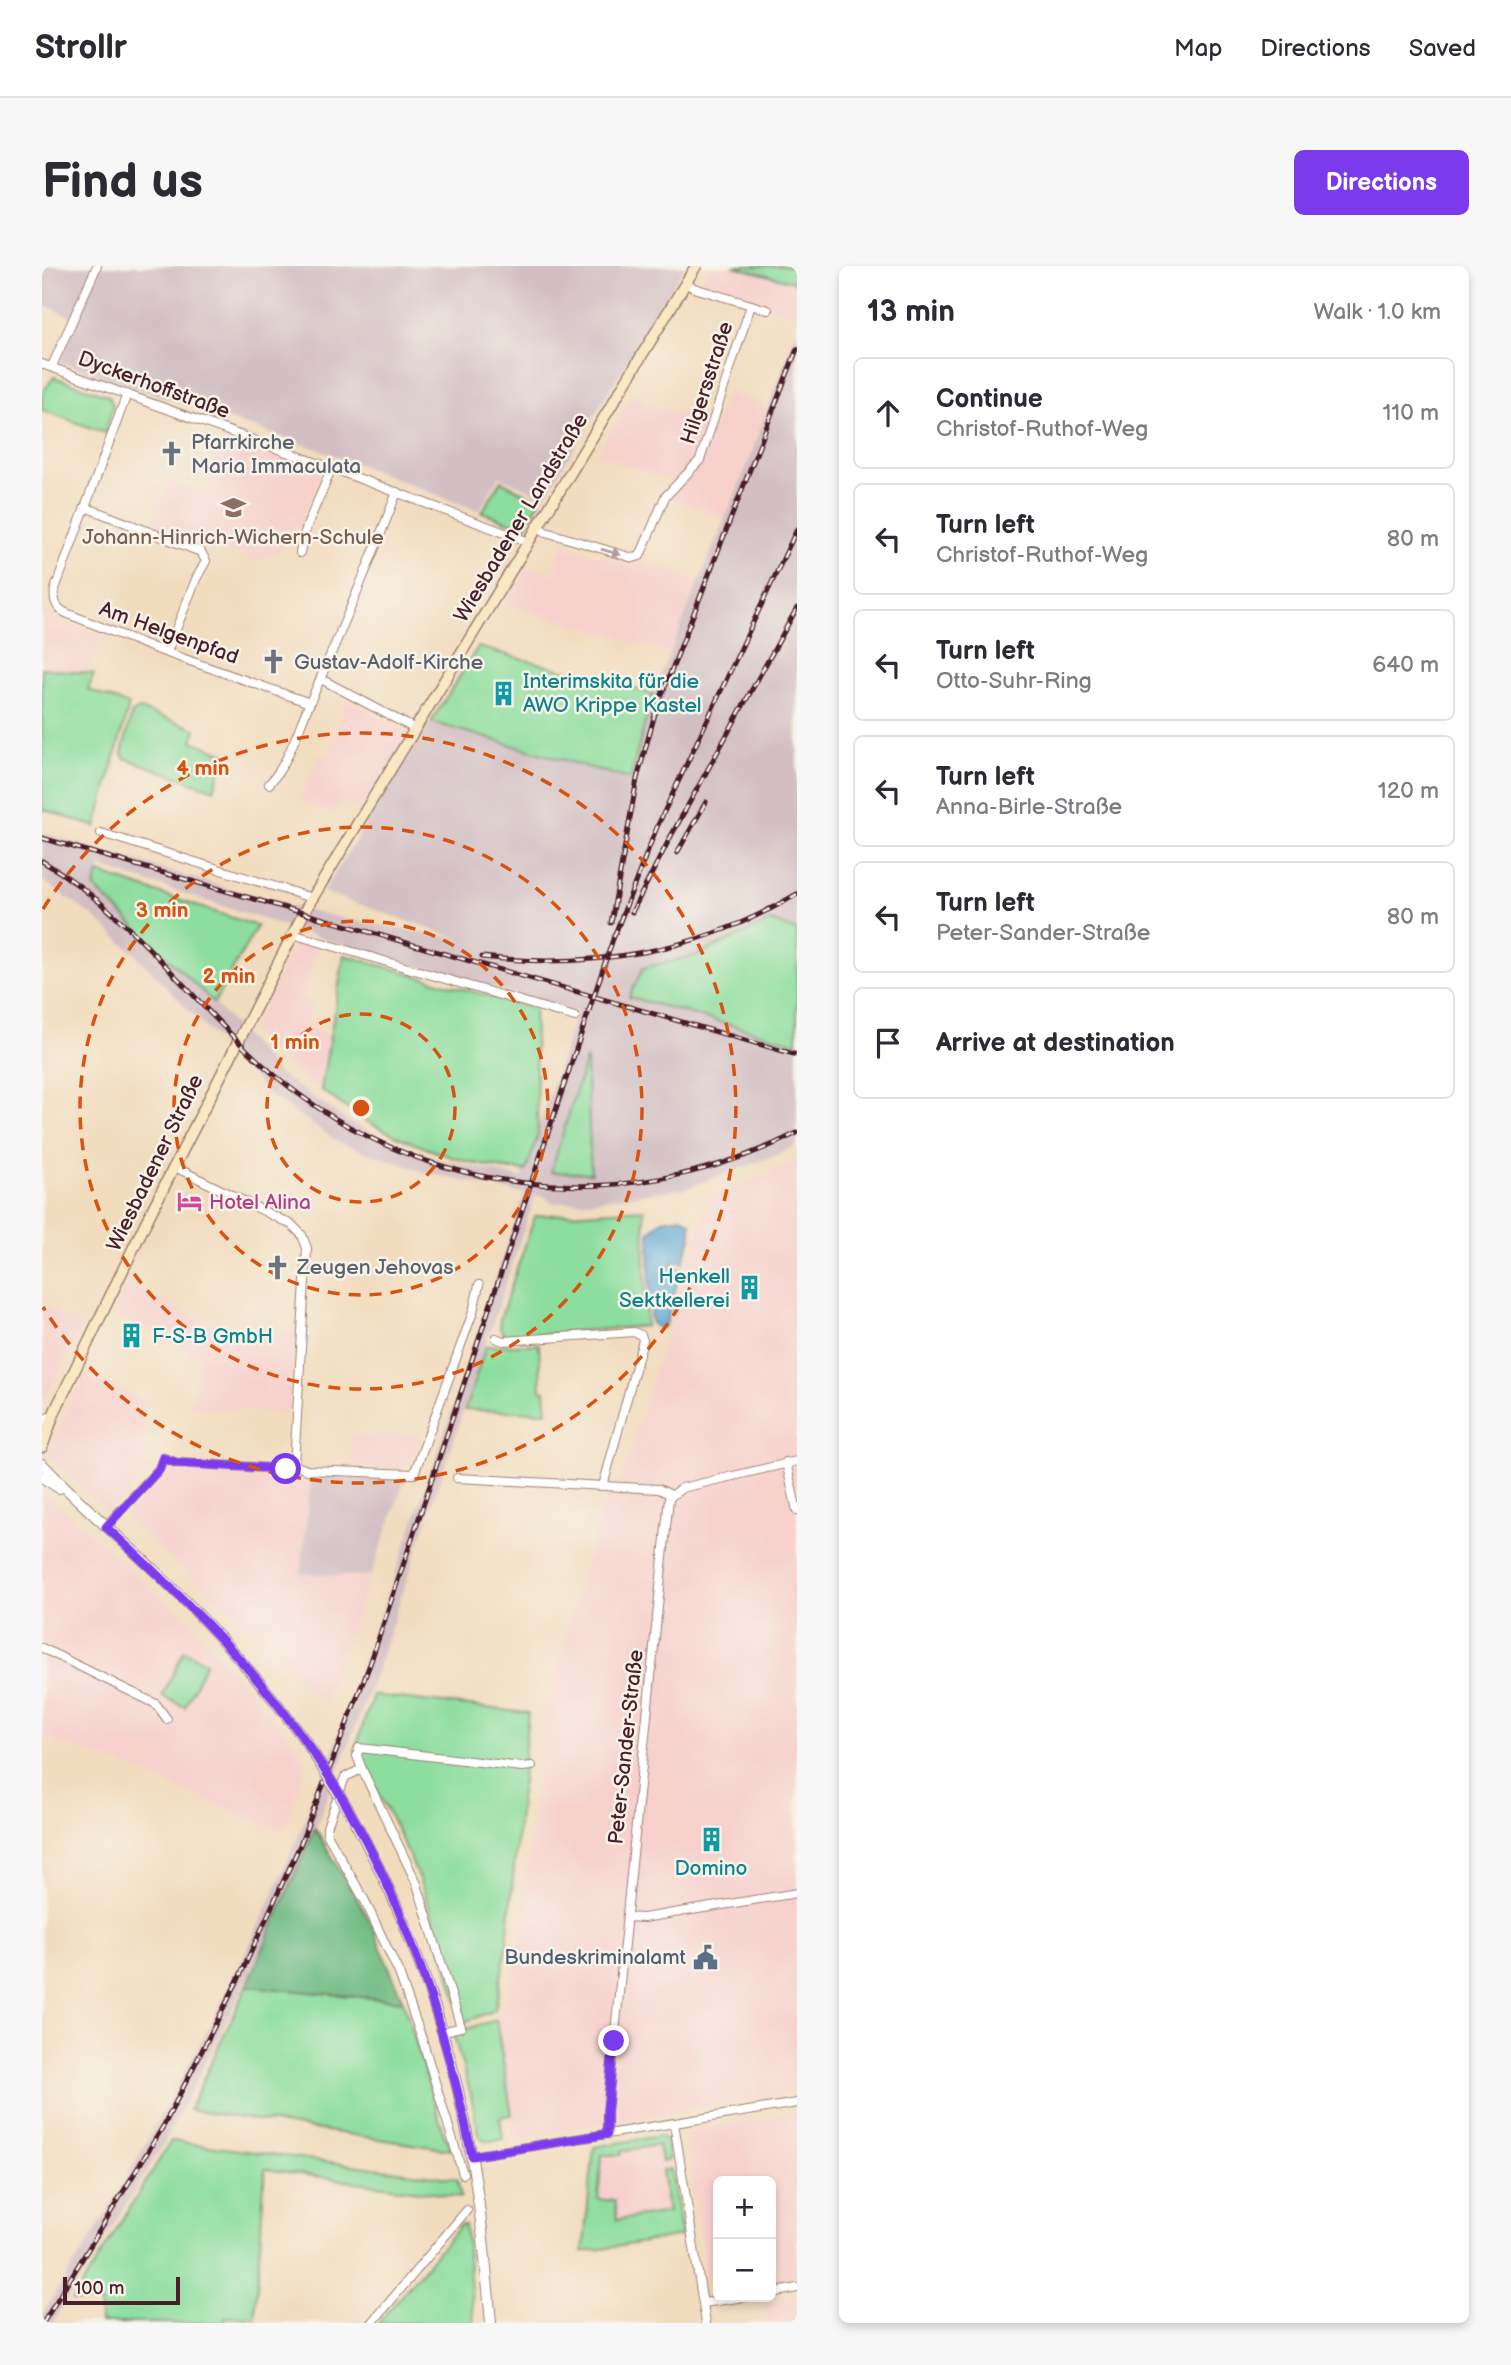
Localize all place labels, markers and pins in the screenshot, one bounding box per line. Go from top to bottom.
place label: Pfarrkirche Maria Immaculata [191,430,361,479]
church icon: Pfarrkirche Maria Immaculata [157,440,185,468]
school or university icon: Johann-Hinrich-Wichern-Schule [219,494,247,522]
place label: Johann-Hinrich-Wichern-Schule [82,525,384,550]
church icon: Gustav-Adolf-Kirche [260,648,288,676]
place label: Gustav-Adolf-Kirche [294,650,483,675]
place label: Interimskita für die AWO Krippe Kastel [523,669,702,718]
building icon: Interimskita für die AWO Krippe Kastel [489,679,517,707]
centre of rings [349,1096,373,1120]
hotel icon: Hotel Alina [175,1188,203,1216]
place label: Hotel Alina [209,1190,311,1215]
church icon: Zeugen Jehovas [263,1253,291,1281]
place label: Zeugen Jehovas [296,1255,454,1280]
place label: Henkell Sektkellerei [619,1264,730,1313]
building icon: Henkell Sektkellerei [736,1274,764,1302]
building icon: F-S-B GmbH [118,1322,146,1350]
place label: F-S-B GmbH [152,1324,273,1349]
building icon: Domino [697,1825,725,1853]
place label: Domino [675,1856,748,1881]
public building icon: Bundeskriminalamt [692,1943,720,1971]
place label: Bundeskriminalamt [504,1945,687,1970]

